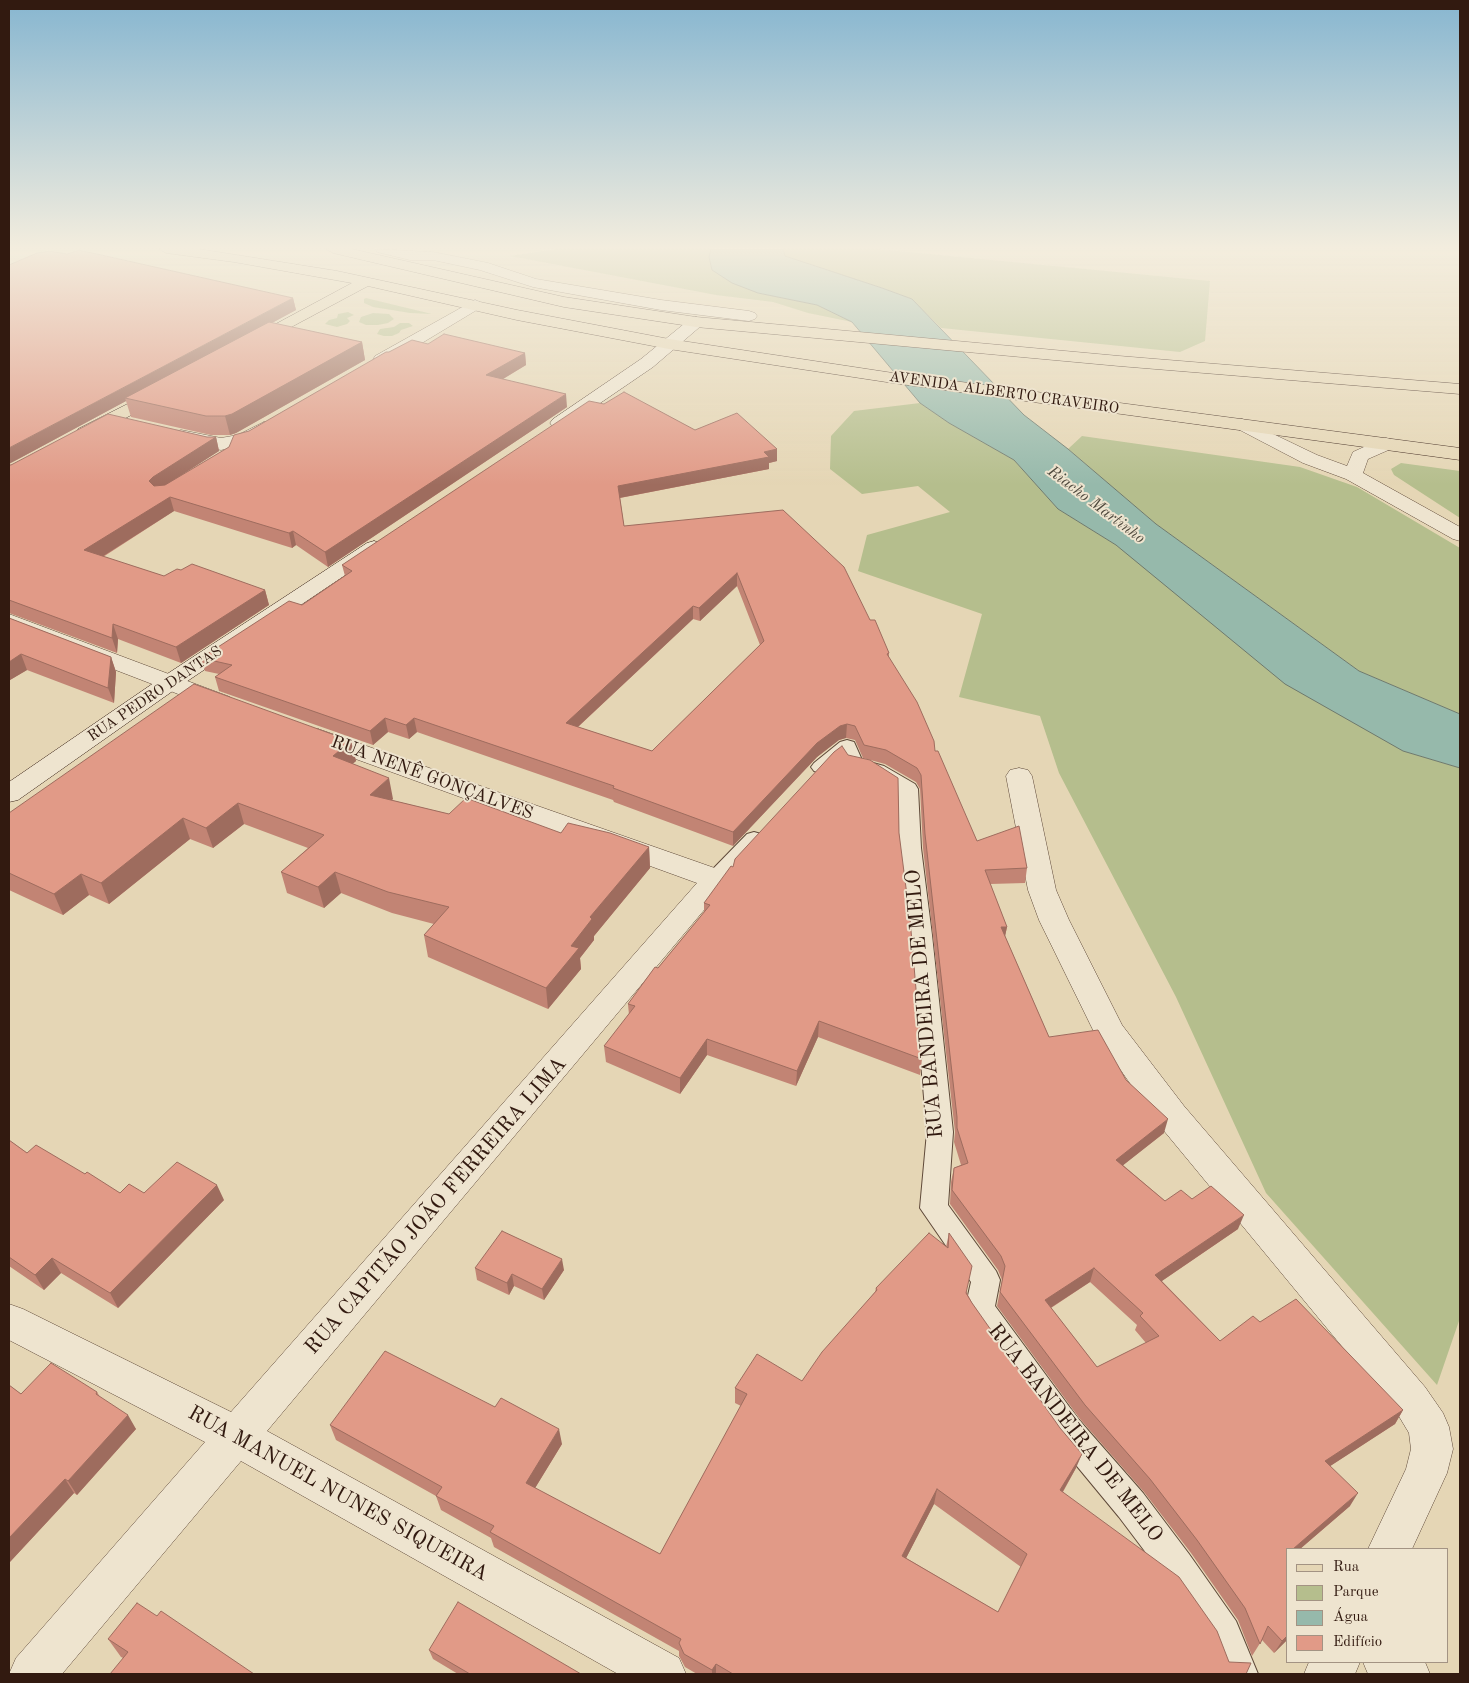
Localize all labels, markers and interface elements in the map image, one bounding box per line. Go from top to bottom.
street label: AVENIDA ALBERTO CRAVEIRO [888,368,1120,418]
water label: Riacho Martinho [1043,462,1149,548]
street label: RUA PEDRO DANTAS [85,642,225,746]
street label: RUA NENÊ GONÇALVES [328,731,536,825]
street label: RUA BANDEIRA DE MELO [901,868,949,1140]
street label: RUA CAPITÃO JOÃO FERREIRA LIMA [300,1052,572,1360]
street label: RUA BANDEIRA DE MELO [982,1319,1168,1547]
street label: RUA MANUEL NUNES SIQUEIRA [183,1401,493,1587]
legend [1286,1548,1449,1663]
text: Rua [1333,1560,1359,1575]
text: Parque [1333,1585,1379,1600]
text: Água [1333,1610,1368,1625]
text: Edifício [1333,1635,1382,1650]

